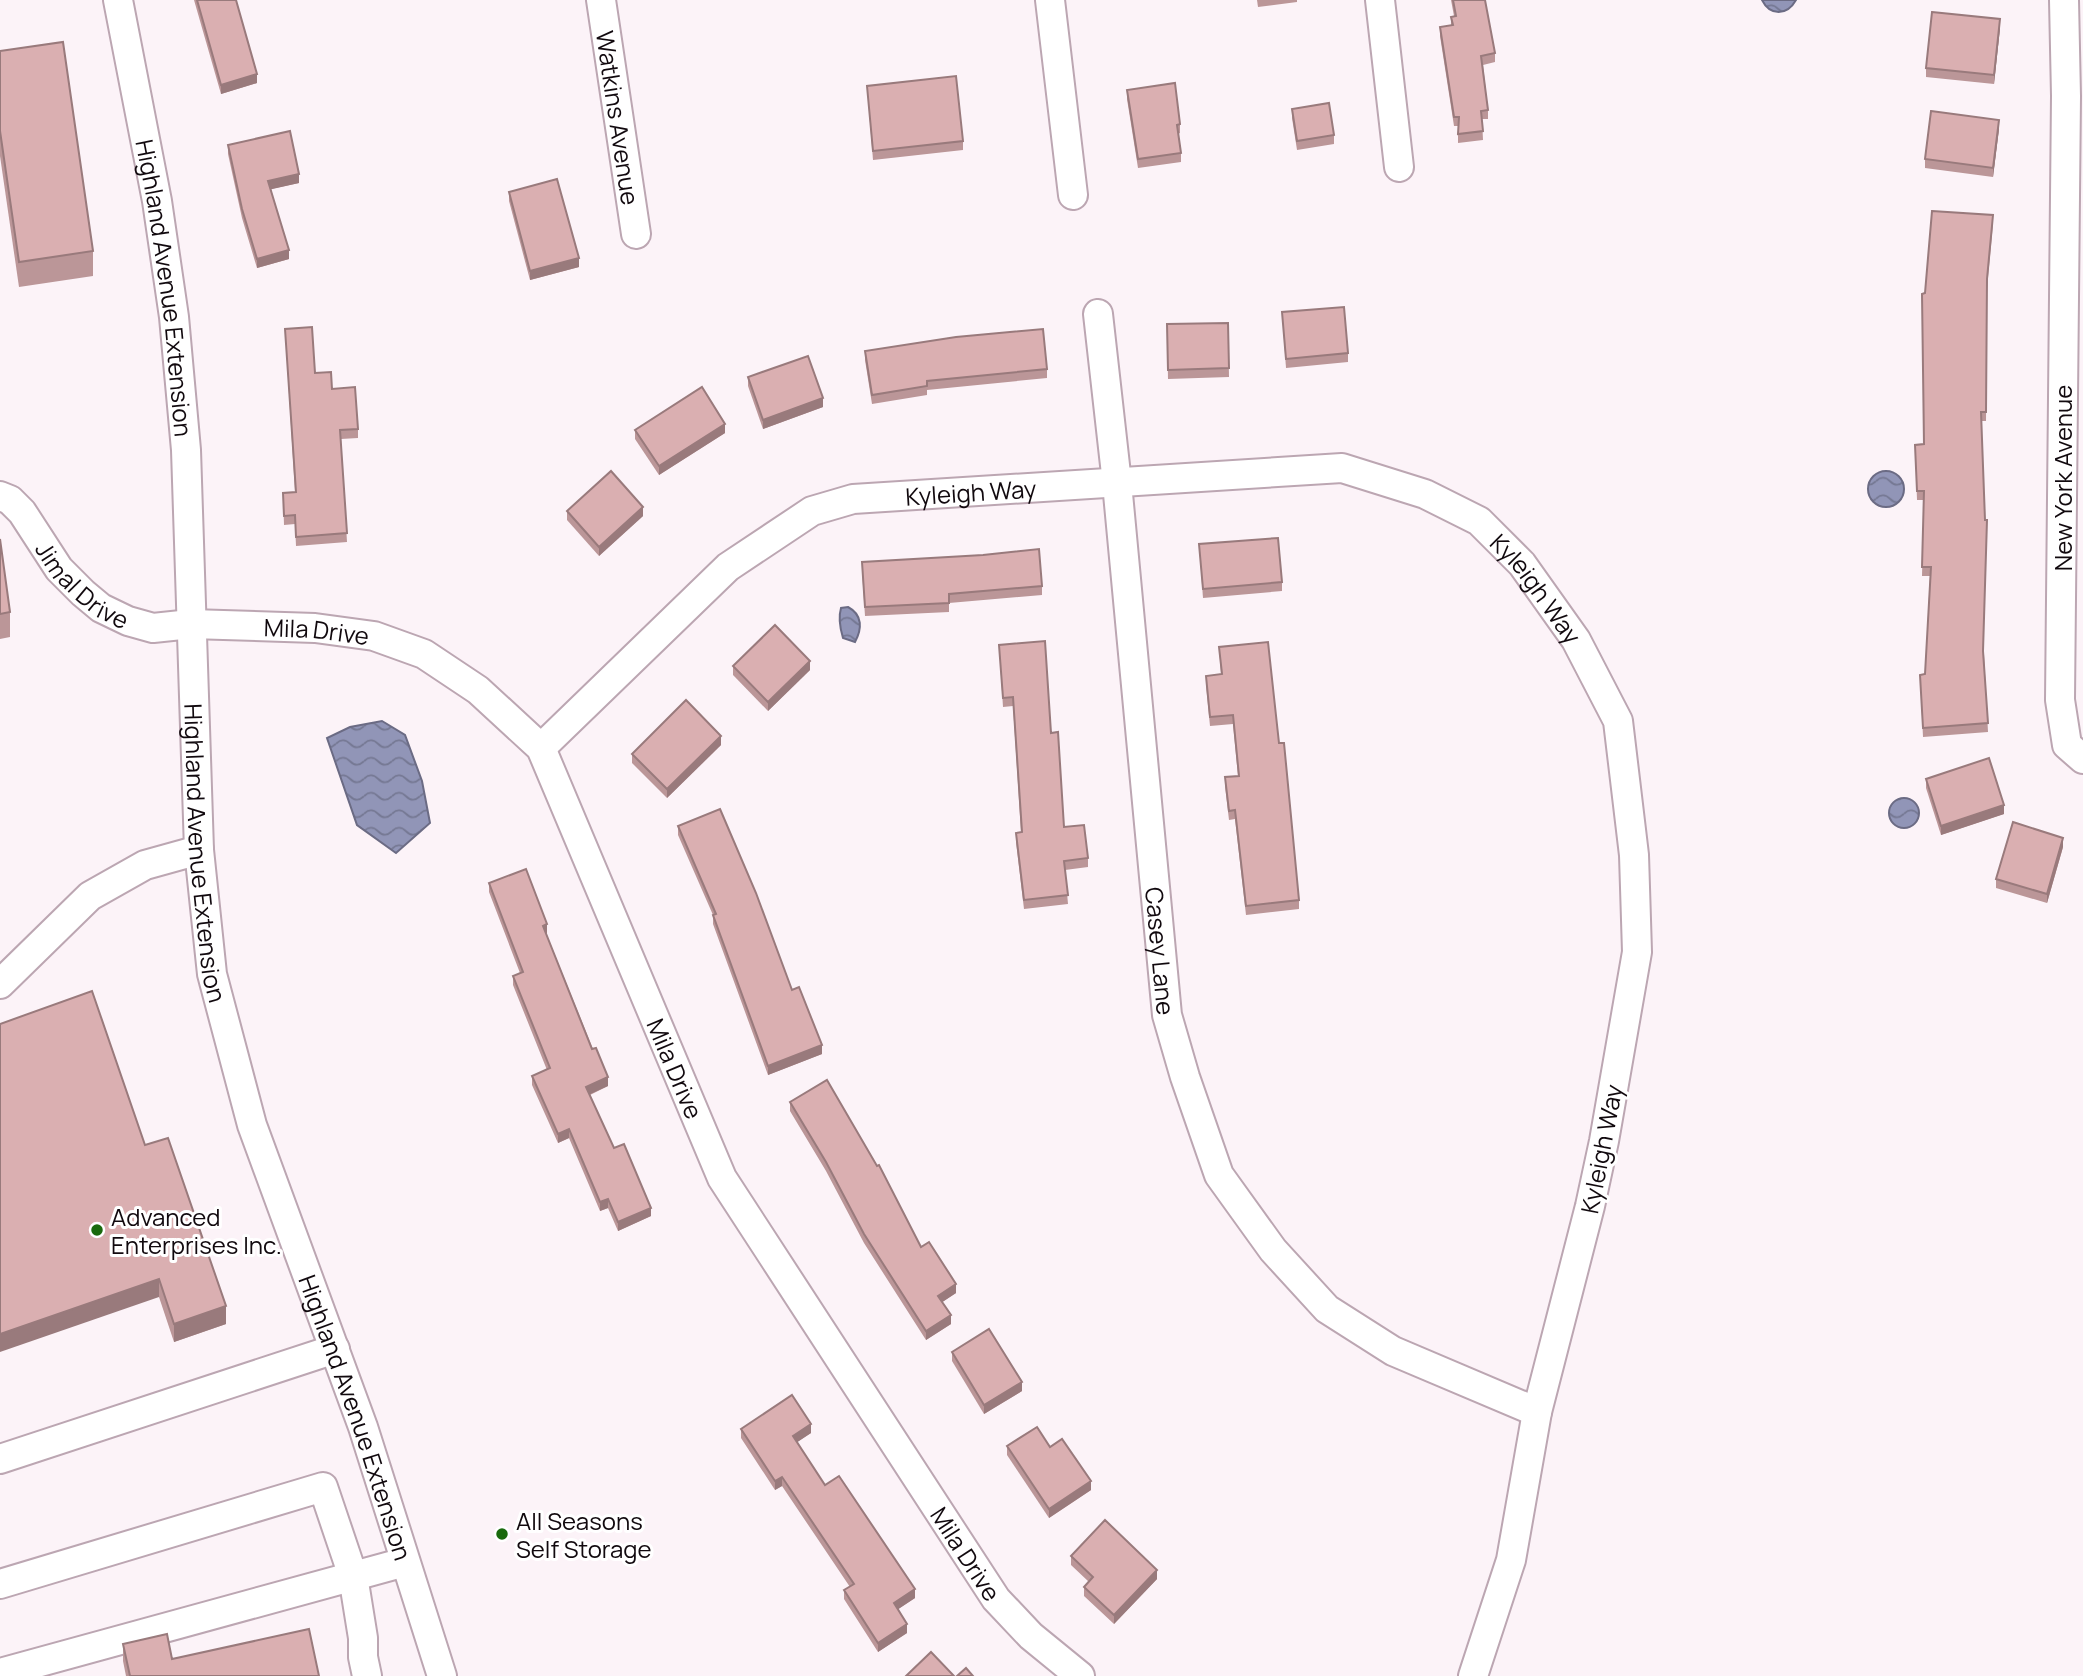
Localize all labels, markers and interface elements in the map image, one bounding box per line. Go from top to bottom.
street label: Watkins Avenue [589,28,648,207]
street label: Highland Avenue Extension [129,136,201,438]
street label: New York Avenue [2046,385,2079,571]
street label: Kyleigh Way [904,471,1038,512]
street label: Kyleigh Way [1484,526,1590,650]
street label: Jimal Drive [29,535,135,636]
street label: Mila Drive [263,610,371,652]
street label: Highland Avenue Extension [178,703,235,1006]
street label: Casey Lane [1139,885,1183,1016]
street label: Mila Drive [640,1013,712,1123]
street label: Kyleigh Way [1572,1081,1630,1216]
place label: Advanced Enterprises Inc. [111,1200,282,1261]
marker: Advanced Enterprises Inc. [89,1222,105,1238]
street label: Highland Avenue Extension [292,1270,421,1564]
street label: Mila Drive [924,1500,1009,1607]
place label: All Seasons Self Storage [516,1504,652,1565]
marker: All Seasons Self Storage [494,1526,510,1542]

